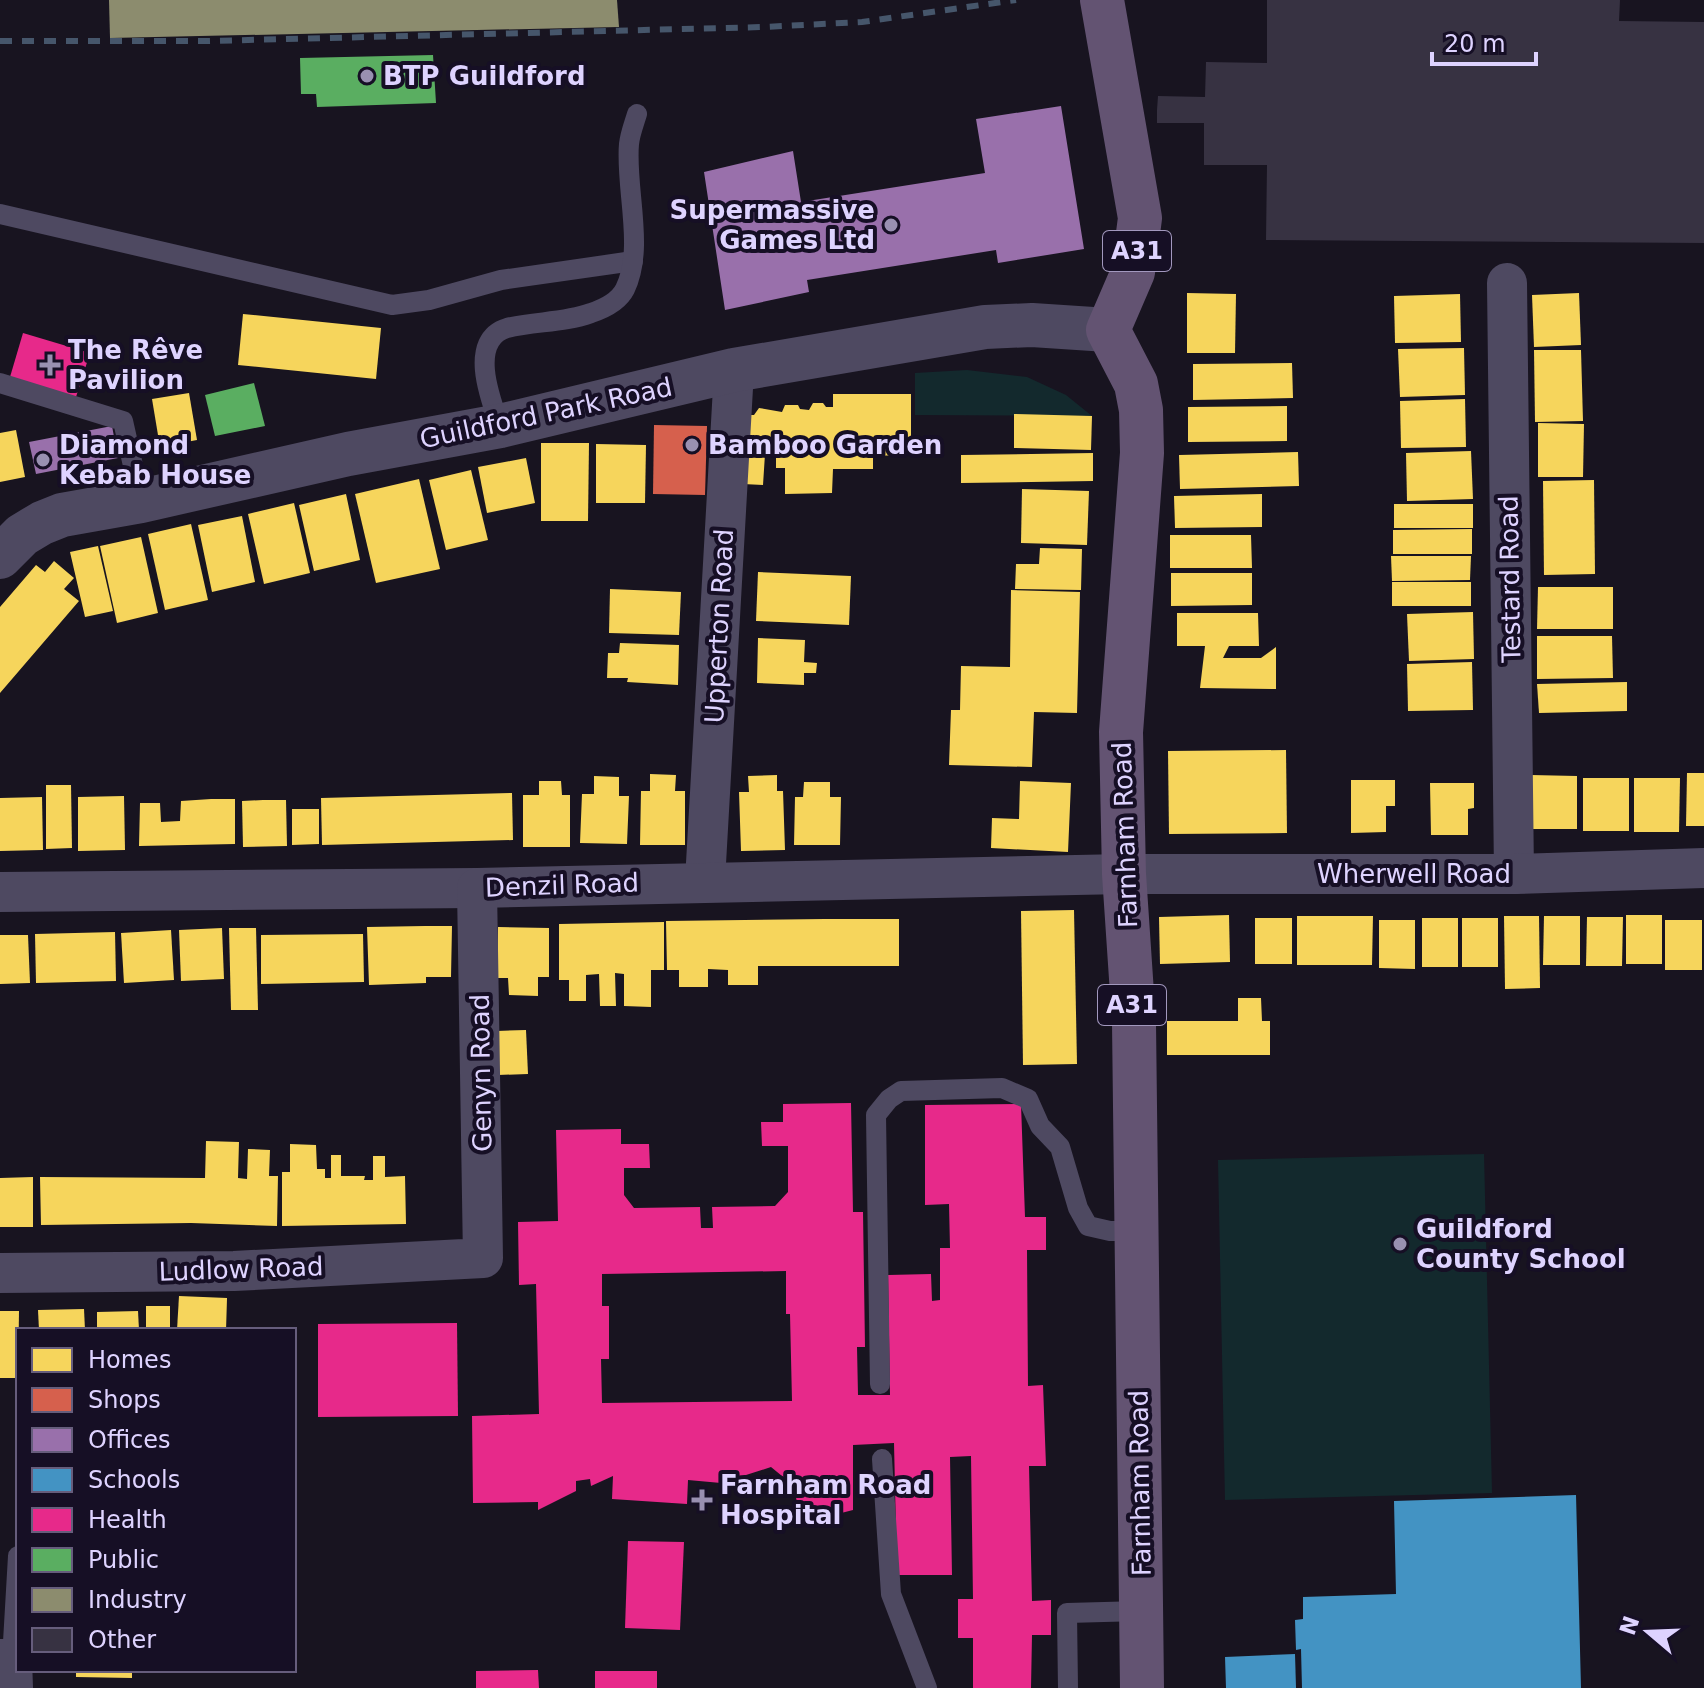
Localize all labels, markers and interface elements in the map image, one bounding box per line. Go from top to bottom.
scale bar [1432,16,1536,66]
text: 20 m [1444,30,1506,58]
place label: BTP Guildford [383,61,586,91]
marker: BTP Guildford [358,67,376,85]
place label: Supermassive Games Ltd [670,195,875,255]
marker: Supermassive Games Ltd [882,216,900,234]
road number: A31 [1103,231,1171,271]
place label: The Rêve Pavilion [68,335,203,395]
marker: The Rêve Pavilion [39,354,61,376]
street label: Guildford Park Road [417,372,675,454]
place label: Diamond Kebab House [59,430,251,490]
place label: Bamboo Garden [708,430,942,460]
marker: Bamboo Garden [683,436,701,454]
marker: Diamond Kebab House [34,451,52,469]
street label: Testard Road [1494,495,1526,664]
street label: Upperton Road [699,528,739,724]
street label: Farnham Road [1107,741,1143,929]
street label: Wherwell Road [1317,859,1511,889]
street label: Denzil Road [484,867,640,903]
road number: A31 [1098,985,1166,1025]
street label: Genyn Road [465,994,497,1152]
place label: Guildford County School [1416,1214,1626,1274]
marker: Guildford County School [1391,1235,1409,1253]
street label: Ludlow Road [158,1251,324,1287]
legend [16,1328,296,1672]
text: Homes [88,1346,171,1374]
text: Shops [88,1386,161,1414]
street label: Farnham Road [1123,1390,1157,1576]
text: Offices [88,1426,171,1454]
text: Schools [88,1466,180,1494]
place label: Farnham Road Hospital [720,1470,931,1530]
marker: Farnham Road Hospital [691,1489,713,1511]
text: Health [88,1506,167,1534]
text: Public [88,1546,159,1574]
text: Industry [88,1586,187,1614]
north arrow [1608,1592,1688,1672]
text: N [1615,1613,1644,1638]
text: Other [88,1626,156,1654]

